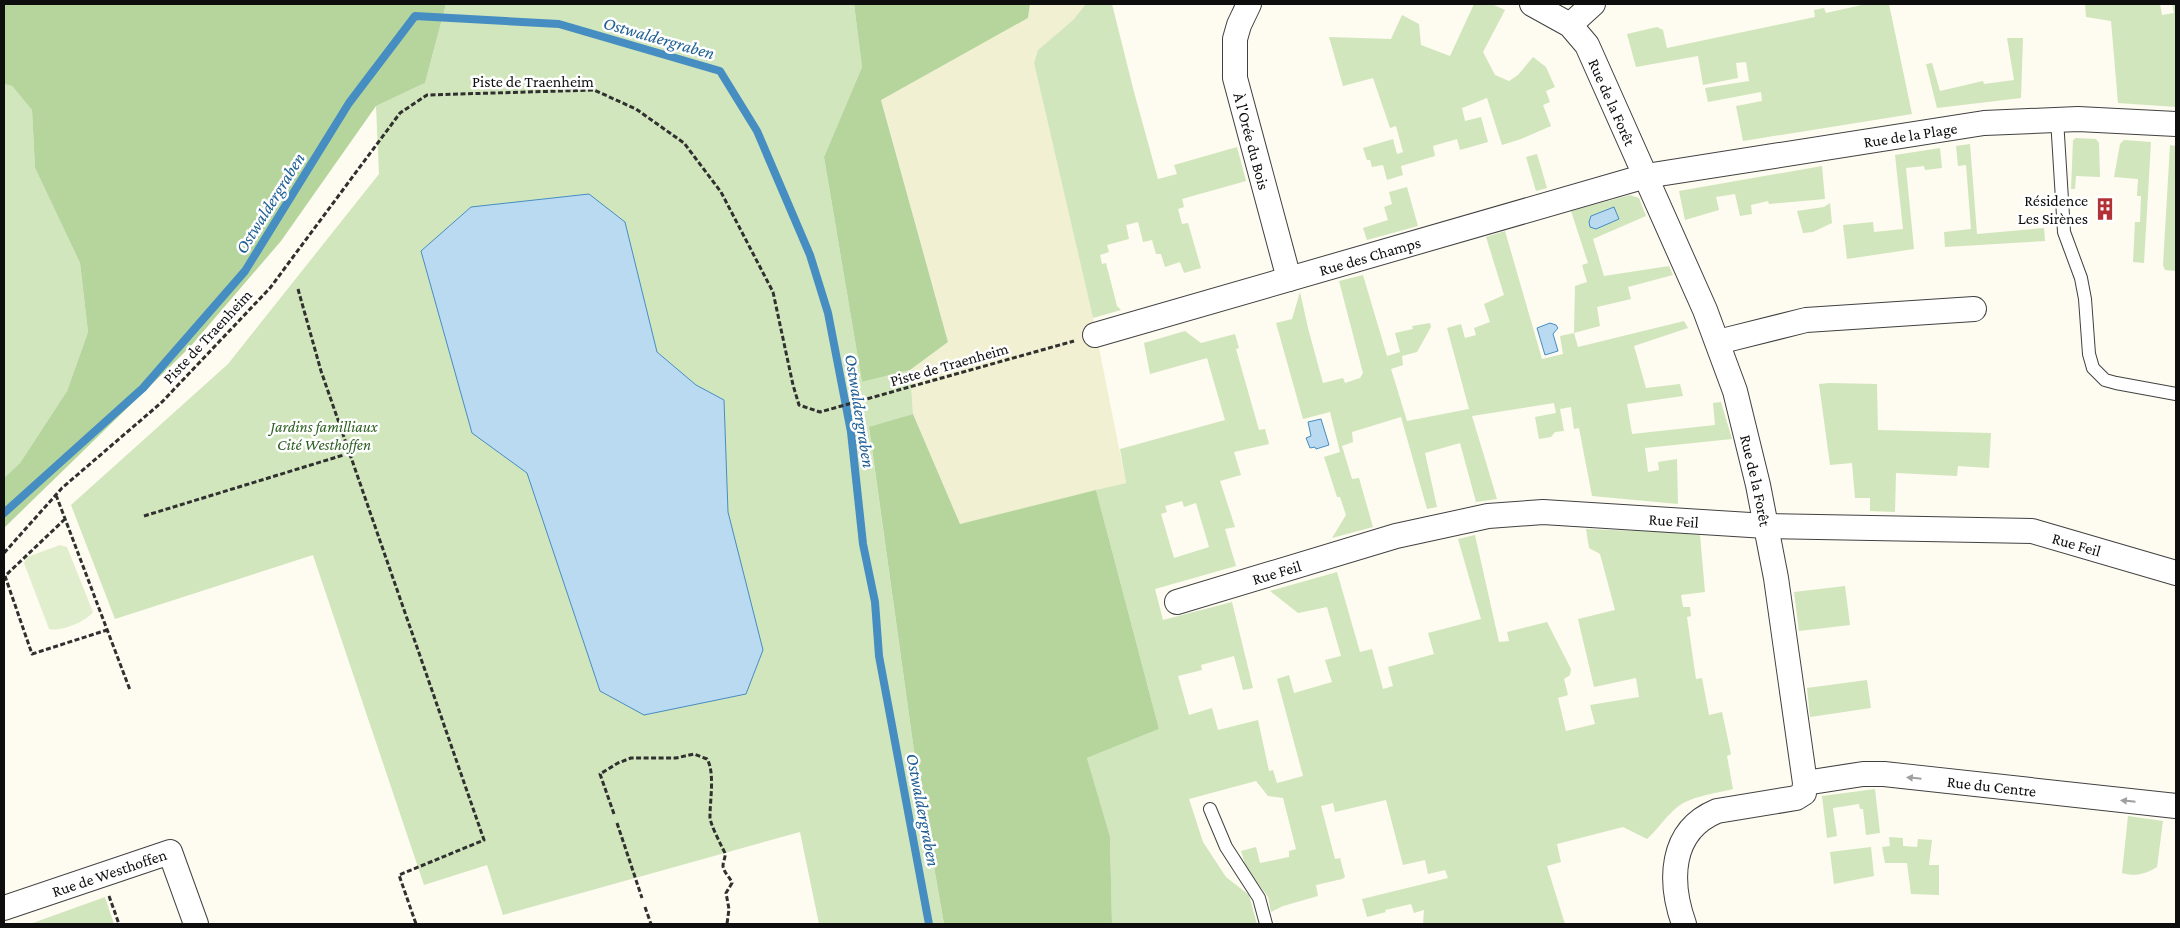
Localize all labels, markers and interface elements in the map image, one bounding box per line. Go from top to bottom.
water label: Ostwaldergraben [601,13,717,63]
street label: Rue de la Forêt [1585,56,1639,149]
street label: Piste de Traenheim [472,73,594,90]
street label: À l'Orée du Bois [1230,91,1273,192]
street label: Rue de la Plage [1862,119,1958,151]
water label: Ostwaldergraben [231,149,309,257]
place label: Résidence Les Sirènes [2018,192,2088,227]
building icon: Résidence Les Sirènes [2092,196,2118,222]
street label: Rue des Champs [1317,233,1423,279]
street label: Piste de Traenheim [160,286,255,387]
street label: Piste de Traenheim [888,339,1010,389]
water label: Ostwaldergraben [841,353,879,469]
park label: Jardins familliaux Cité Westhoffen [267,418,378,454]
street label: Rue de la Forêt [1737,433,1774,528]
street label: Rue Feil [1648,511,1699,531]
street label: Rue Feil [2050,529,2103,560]
street label: Rue Feil [1250,557,1303,588]
water label: Ostwaldergraben [902,752,944,868]
street label: Rue du Centre [1946,773,2037,800]
one-way arrow [1906,774,1922,782]
one-way arrow [2119,797,2135,805]
street label: Rue de Westhoffen [50,846,169,900]

